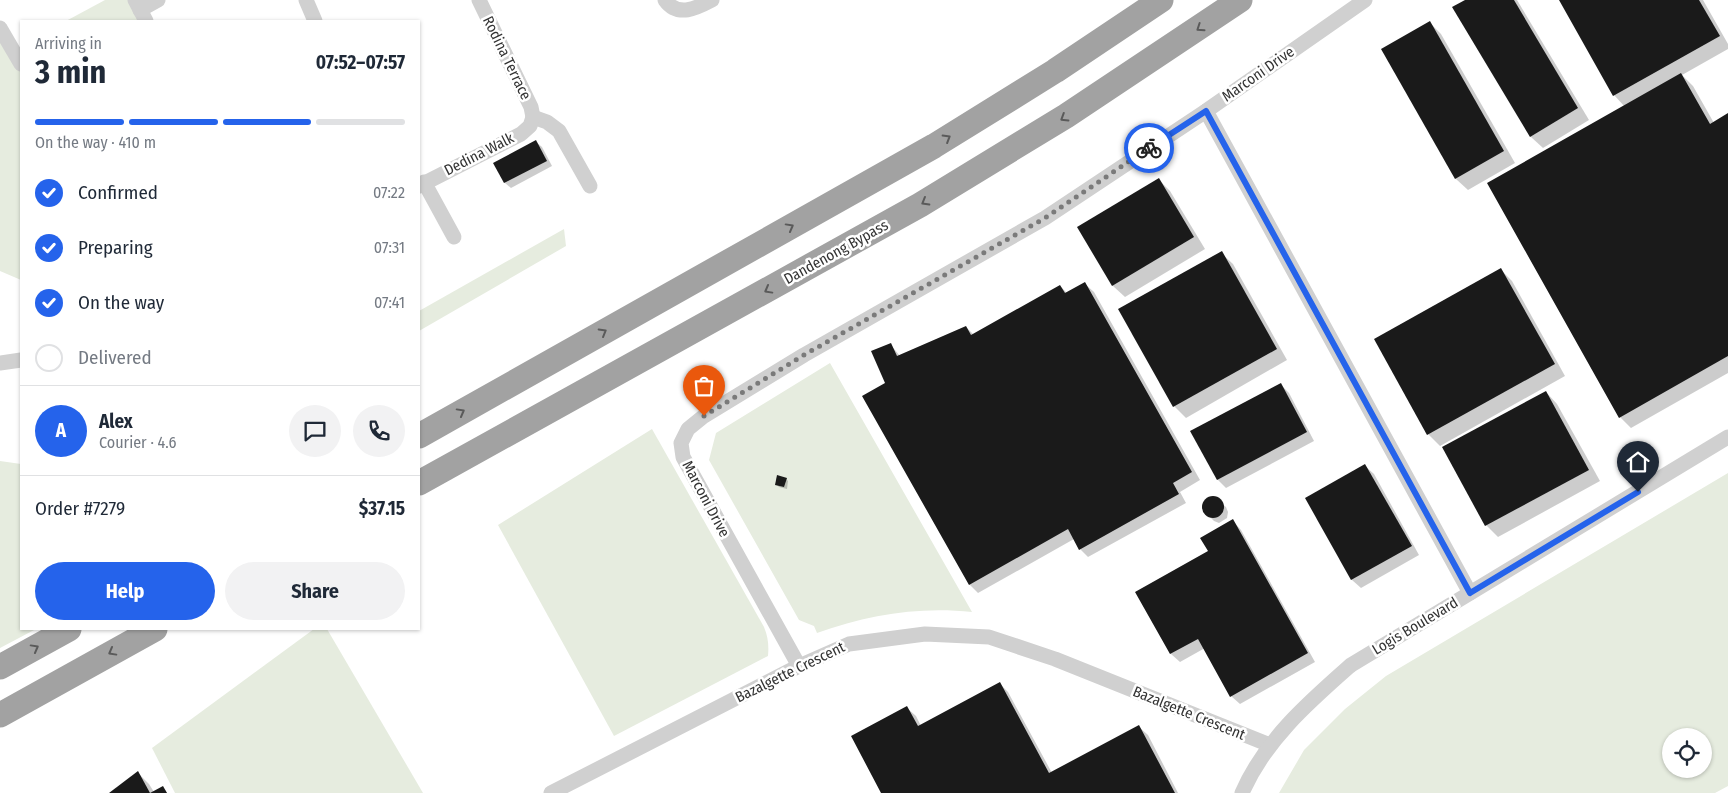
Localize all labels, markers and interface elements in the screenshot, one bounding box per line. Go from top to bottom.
street label: Rodina Terrace [479,13,535,103]
one-way arrow [1196,22,1206,31]
text: Arriving in [35,34,102,53]
street label: Marconi Drive [1219,43,1297,105]
text: 07:52–07:57 [316,51,405,74]
text: 3 min [35,53,106,91]
one-way arrow [1061,111,1070,121]
courier [1124,123,1174,173]
street label: Dedina Walk [441,129,517,179]
text: On the way · 410 m [35,133,156,152]
icon: bike [1135,134,1163,162]
one-way arrow [941,135,950,145]
icon: check [35,179,63,207]
text: Confirmed [78,181,158,204]
text: 07:22 [373,183,405,202]
one-way arrow [922,195,931,205]
street label: Dandenong Bypass [781,216,891,288]
one-way arrow [785,223,794,233]
icon: check [35,234,63,262]
text: Preparing [78,236,153,259]
text: 07:31 [374,238,405,257]
one-way arrow [765,283,774,293]
icon: check [35,289,63,317]
text: On the way [78,291,164,314]
text: 07:41 [374,293,405,312]
one-way arrow [597,329,606,339]
text: Delivered [78,346,152,369]
pin [683,365,725,416]
icon: bag [690,372,718,400]
button: chat [289,405,341,457]
button: phone [353,405,405,457]
one-way arrow [456,409,465,419]
text: Alex [99,410,133,433]
text: A [56,419,66,442]
text: Courier · 4.6 [99,433,177,452]
pin [1617,441,1659,492]
icon: home [1624,448,1652,476]
street label: Marconi Drive [678,458,734,540]
text: Order #7279 [35,497,125,520]
text: $37.15 [359,497,405,520]
button: Help [35,562,215,620]
button: Share [225,562,405,620]
street label: Logis Boulevard [1369,593,1461,659]
street label: Bazalgette Crescent [732,638,848,706]
one-way arrow [29,644,38,654]
one-way arrow [109,646,118,656]
street label: Bazalgette Crescent [1130,682,1248,744]
map controls [1662,728,1712,778]
button: locate [1662,728,1712,778]

